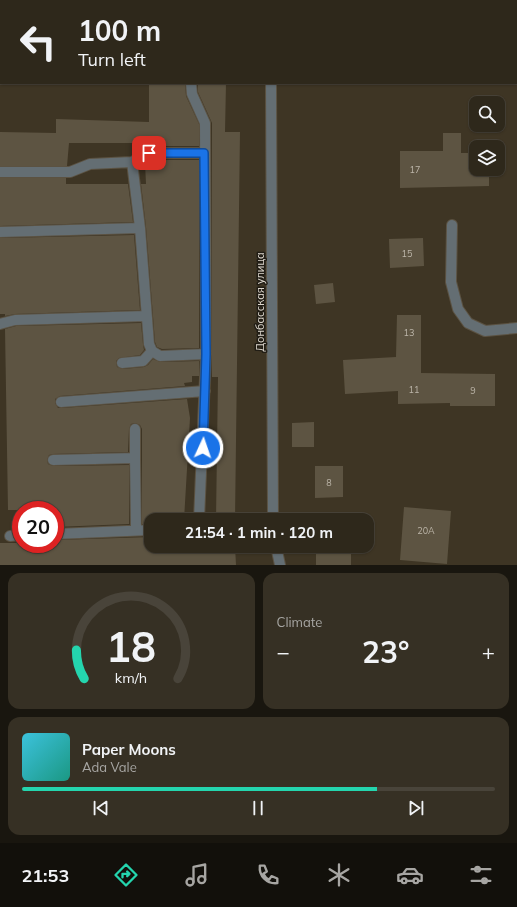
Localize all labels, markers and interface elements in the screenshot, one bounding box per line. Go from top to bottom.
text: 100 m [78,13,161,48]
icon: left [12,16,64,68]
text: Turn left [78,48,146,71]
map controls [469,96,505,176]
button: search [469,96,505,132]
pin [132,136,166,170]
button: layers [469,140,505,176]
icon: arrive [138,142,160,164]
house number: 17 [410,164,420,175]
house number: 15 [402,248,413,259]
street label: Донбасская улица [253,252,267,352]
house number: 13 [404,327,414,338]
house number: 11 [409,384,419,395]
house number: 9 [470,385,476,396]
position arrow [182,427,224,469]
house number: 8 [326,477,332,488]
speed limit sign: 20 [12,501,64,553]
text: 21:54 · 1 min · 120 m [185,523,333,542]
house number: 20А [417,525,435,536]
text: Climate [277,614,322,630]
text: 18 [106,620,156,672]
text: 23° [362,633,409,671]
text: − [277,638,290,666]
text: + [482,638,495,666]
text: km/h [115,669,147,687]
text: Paper Moons [82,740,176,759]
text: Ada Vale [82,759,137,775]
icon: previous [90,797,112,819]
icon: pause [247,797,269,819]
icon: next [405,797,427,819]
icon: directions [112,861,140,889]
icon: music [183,861,211,889]
icon: phone [254,861,282,889]
icon: climate [325,861,353,889]
icon: car [396,861,424,889]
icon: filters [467,861,495,889]
text: 21:53 [22,864,69,887]

